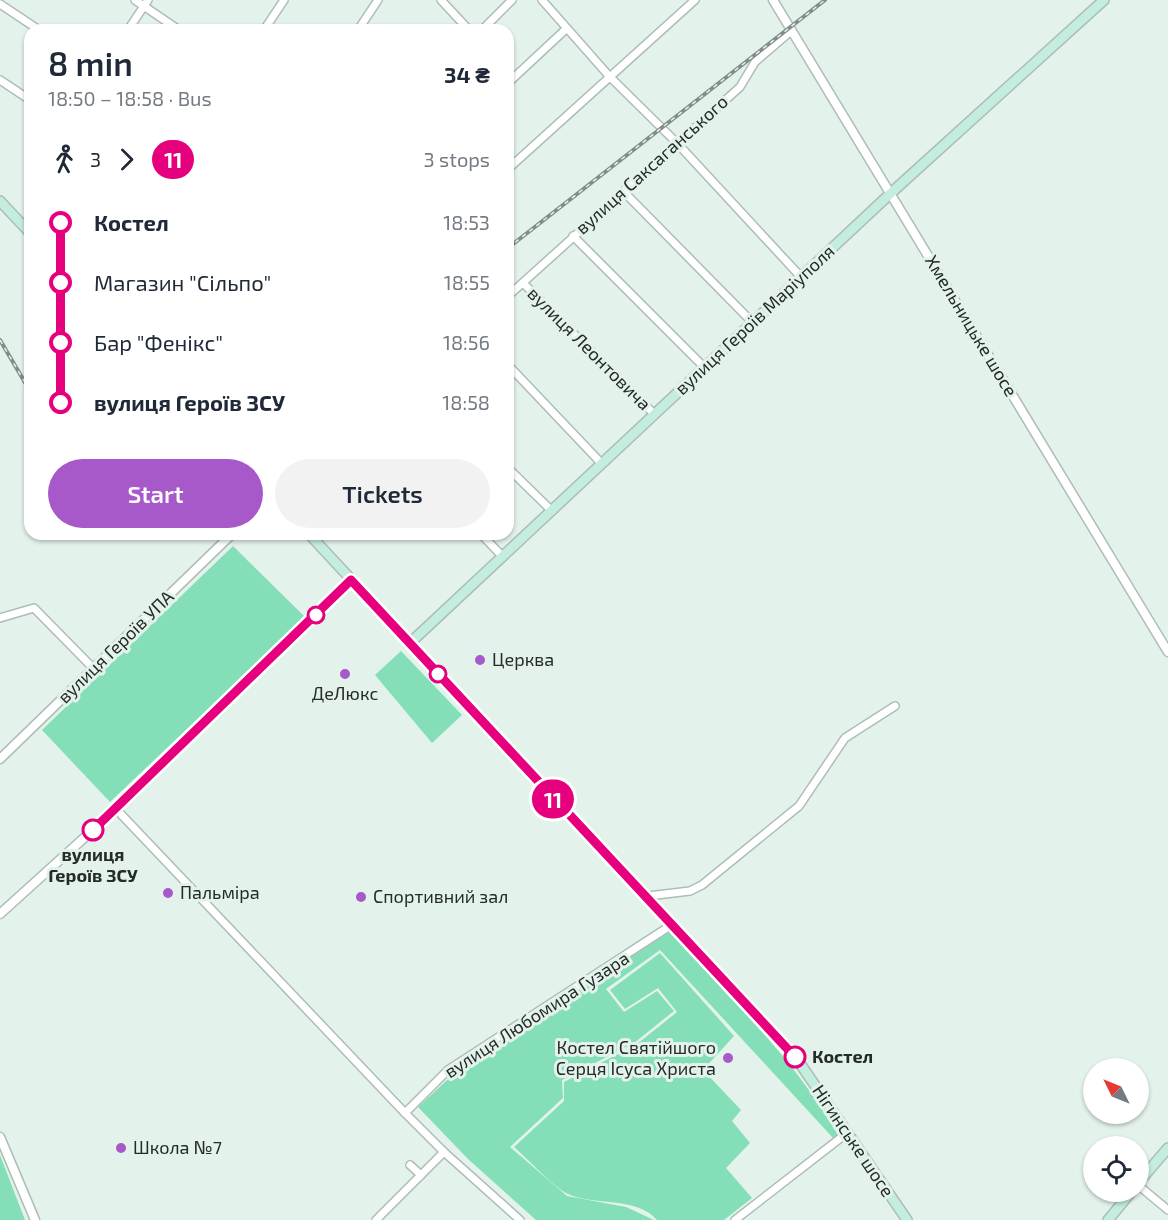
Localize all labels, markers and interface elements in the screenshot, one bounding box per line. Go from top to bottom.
text: 8 min [48,43,133,83]
text: 34 ₴ [444,61,490,87]
text: 18:50 – 18:58 · Bus [48,86,212,110]
street label: вулиця Саксаганського [571,90,732,239]
icon: walk [48,143,81,176]
icon: forward [110,143,143,176]
text: 3 [90,147,101,171]
text: 11 [164,147,182,172]
text: 3 stops [424,147,490,171]
text: Костел [94,209,169,235]
text: 18:53 [443,210,490,234]
street label: вулиця Героїв Маріуполя [670,240,839,399]
street label: Хмельницьке шосе [921,251,1023,400]
text: Магазин "Сільпо" [94,269,271,295]
text: 18:55 [444,270,490,294]
street label: вулиця Леонтовича [524,282,656,414]
text: Бар "Фенікс" [94,329,223,355]
text: 18:56 [443,330,490,354]
text: вулиця Героїв ЗСУ [94,389,285,415]
text: 18:58 [442,390,490,414]
button: Start [48,459,263,528]
button: Tickets [275,459,490,528]
street label: вулиця Героїв УПА [53,585,179,707]
unlabelled marker [307,606,325,624]
place label: Церква [492,648,554,670]
marker: Церква [473,653,487,667]
unlabelled marker [429,665,447,683]
marker: ДеЛюкс [338,667,352,681]
place label: ДеЛюкс [312,682,378,704]
line badge: 11 [526,780,580,818]
text: 11 [544,787,562,812]
marker: вулиця Героїв ЗСУ [82,819,104,841]
place label: вулиця Героїв ЗСУ [48,843,138,886]
place label: Пальміра [180,881,260,903]
place label: Спортивний зал [373,885,508,907]
marker: Пальміра [161,886,175,900]
marker: Спортивний зал [354,890,368,904]
street label: вулиця Любомира Гузара [440,946,633,1082]
place label: Костел Святійшого Серця Ісуса Христа [556,1036,716,1079]
place label: Костел [812,1045,873,1067]
marker: Костел [784,1046,806,1068]
marker: Костел Святійшого Серця Ісуса Христа [721,1051,735,1065]
north arrow [1083,1058,1149,1124]
map controls [1083,1058,1149,1202]
street label: Нігинське шосе [808,1080,899,1201]
place label: Школа №7 [133,1136,222,1158]
button: locate [1083,1136,1149,1202]
marker: Школа №7 [114,1141,128,1155]

